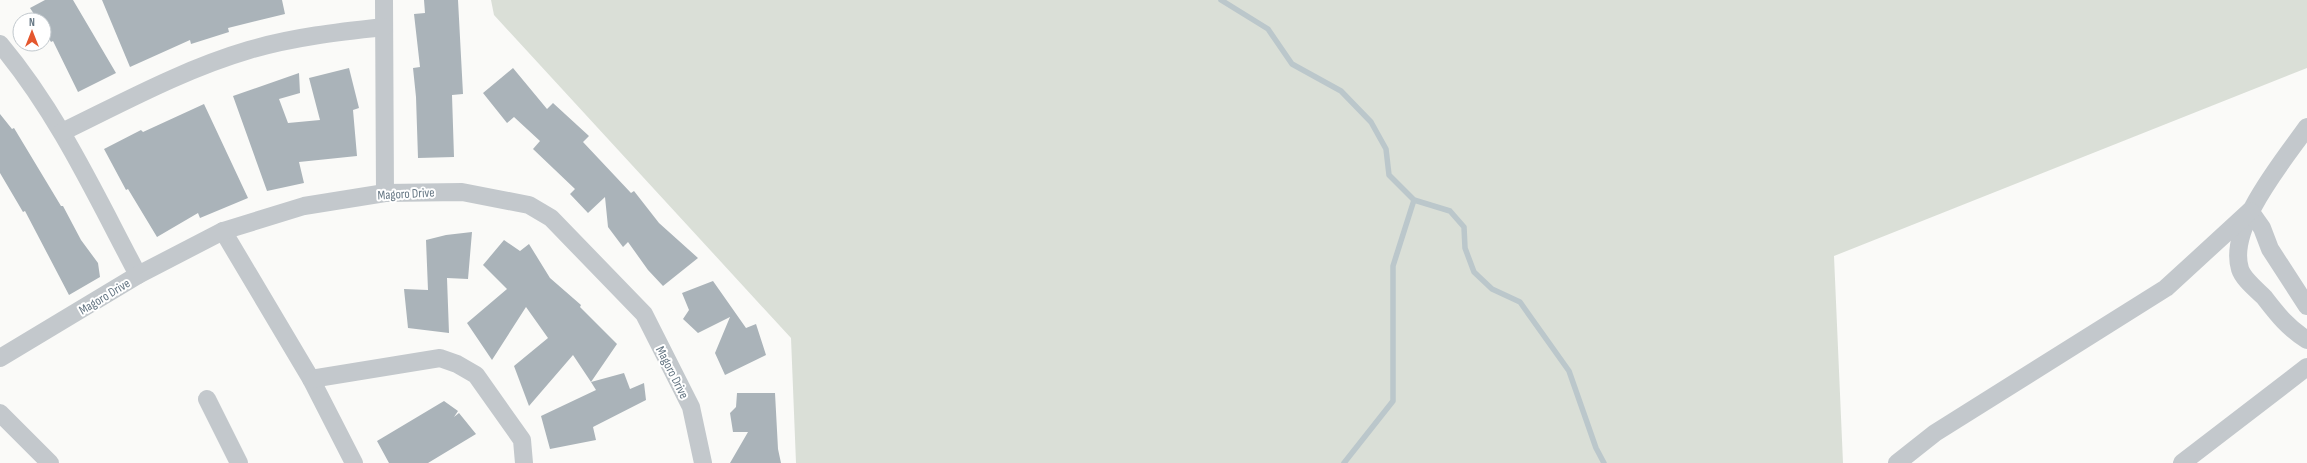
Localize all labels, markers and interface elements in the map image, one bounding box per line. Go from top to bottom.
north arrow [12,12,52,52]
text: N [29,16,35,29]
street label: Magoro Drive [377,185,435,203]
street label: Magoro Drive [76,275,133,318]
street label: Magoro Drive [652,343,692,401]

